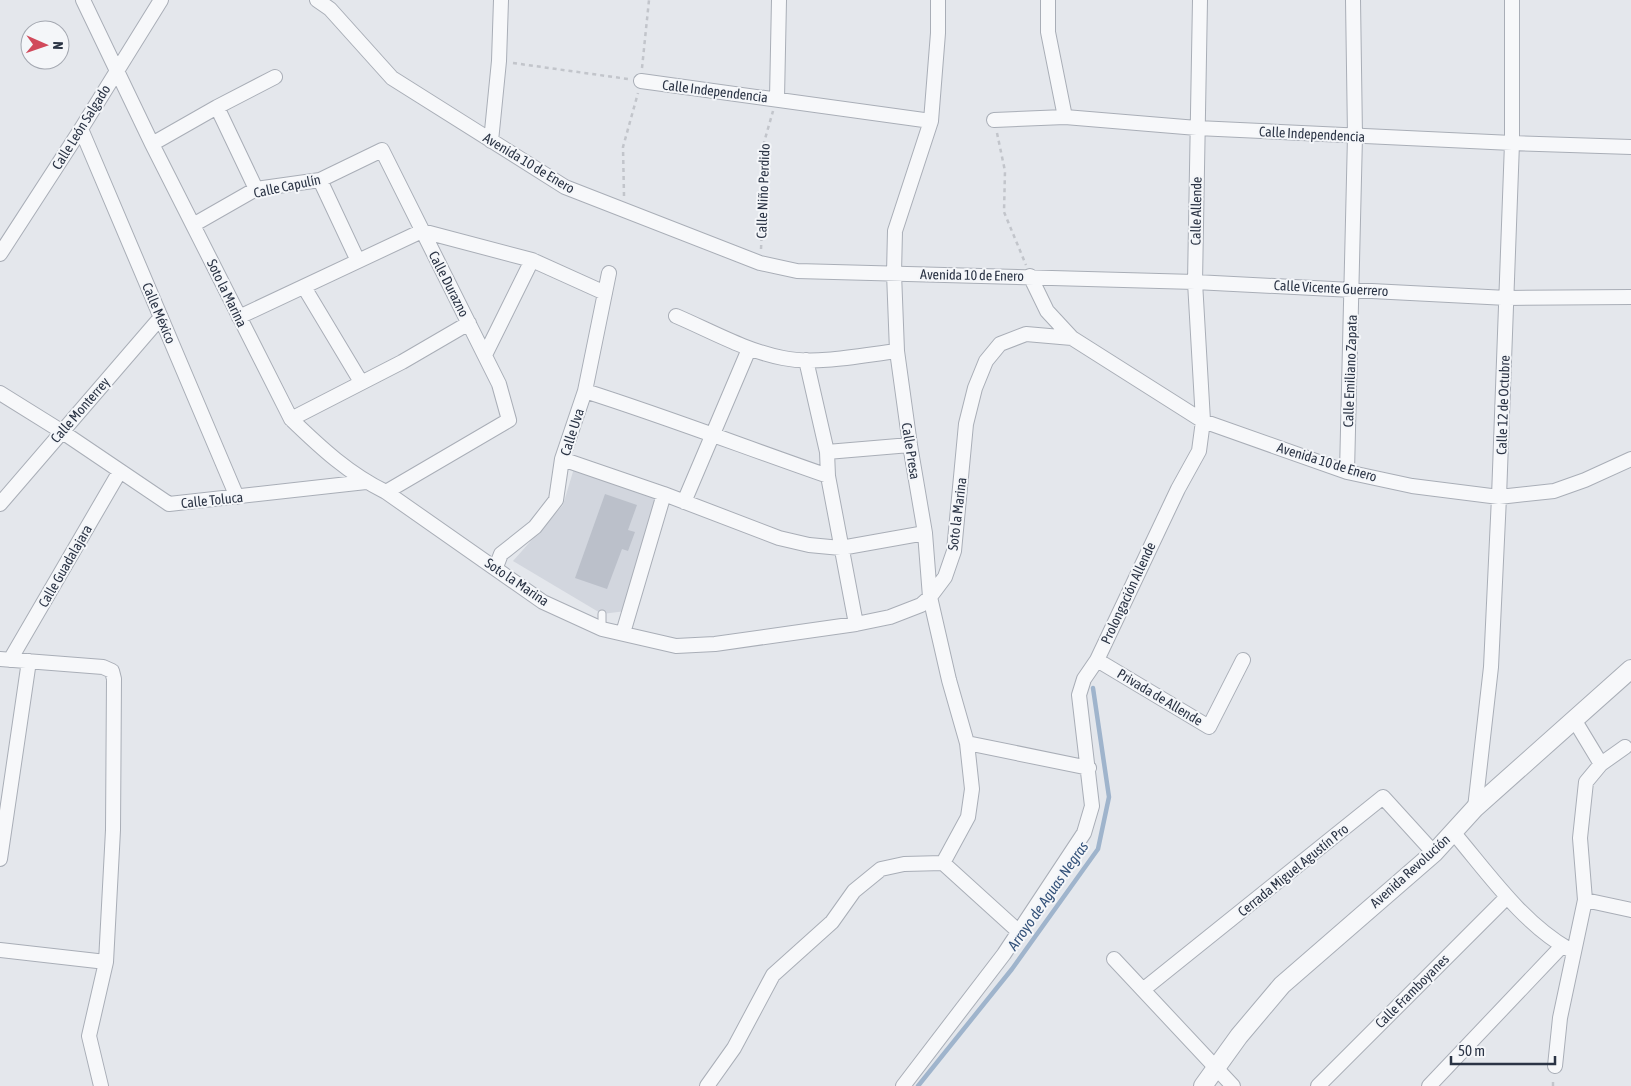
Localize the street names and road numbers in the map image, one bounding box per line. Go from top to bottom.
street label: Calle Independencia [661,77,769,105]
street label: Calle León Salgado [49,82,113,172]
street label: Calle Independencia [1259,123,1365,145]
street label: Avenida 10 de Enero [480,129,578,197]
street label: Calle Niño Perdido [753,143,773,239]
street label: Calle Capulín [252,171,322,201]
street label: Calle Allende [1187,177,1205,245]
street label: Calle Durazno [426,248,472,320]
street label: Soto la Marina [204,256,250,330]
street label: Avenida 10 de Enero [920,266,1024,284]
street label: Calle Vicente Guerrero [1273,277,1389,299]
street label: Calle México [139,280,179,346]
street label: Calle Emiliano Zapata [1340,314,1360,428]
street label: Calle 12 de Octubre [1493,355,1513,455]
street label: Calle Monterrey [47,374,113,446]
street label: Calle Uva [557,406,587,458]
street label: Calle Presa [899,422,923,480]
street label: Avenida 10 de Enero [1275,439,1379,485]
street label: Soto la Marina [945,477,969,551]
street label: Calle Toluca [180,489,244,511]
street label: Calle Guadalajara [35,522,95,610]
street label: Prolongación Allende [1097,539,1159,647]
street label: Soto la Marina [482,555,552,609]
street label: Privada de Allende [1114,665,1206,729]
street label: Cerrada Miguel Agustín Pro [1234,820,1352,920]
street label: Avenida Revolución [1367,831,1453,911]
street label: Calle Framboyanes [1372,951,1452,1031]

